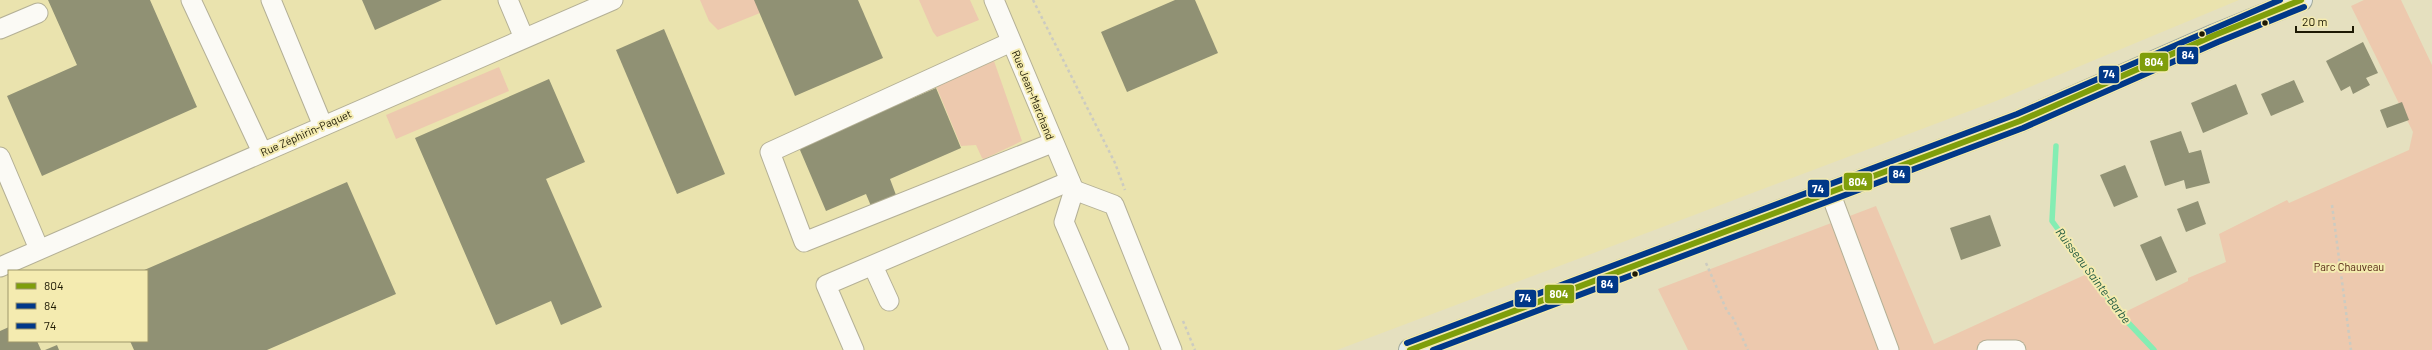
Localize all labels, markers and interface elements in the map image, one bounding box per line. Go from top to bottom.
scale bar [2296,8,2353,34]
text: 20 m [2302,14,2328,28]
unlabelled marker [2260,18,2270,28]
unlabelled marker [2197,29,2207,39]
line badge: 84 [2176,46,2199,65]
street label: Rue Jean-Marchand [1010,48,1057,141]
text: 84 [2182,48,2195,61]
line badge: 804 [2139,52,2169,72]
text: 804 [2145,55,2164,68]
line badge: 74 [2098,65,2120,84]
text: 74 [2103,67,2115,80]
street label: Rue Zéphirin-Paquet [258,107,353,158]
line badge: 84 [1888,165,1911,184]
text: 84 [1893,167,1906,180]
line badge: 804 [1843,172,1873,191]
text: 804 [1849,175,1868,188]
line badge: 74 [1807,179,1830,198]
text: 74 [1812,182,1824,195]
water label: Ruisseau Sainte-Barbe [2053,225,2134,326]
park label: Parc Chauveau [2314,260,2384,273]
unlabelled marker [1630,269,1640,279]
legend [8,270,148,342]
line badge: 84 [1596,275,1619,294]
text: 84 [1601,277,1614,290]
text: 804 [44,278,64,292]
line badge: 804 [1544,284,1575,304]
text: 804 [1550,287,1569,300]
line badge: 74 [1514,289,1537,308]
text: 74 [1519,291,1531,304]
text: 84 [44,298,57,312]
text: 74 [44,318,56,332]

